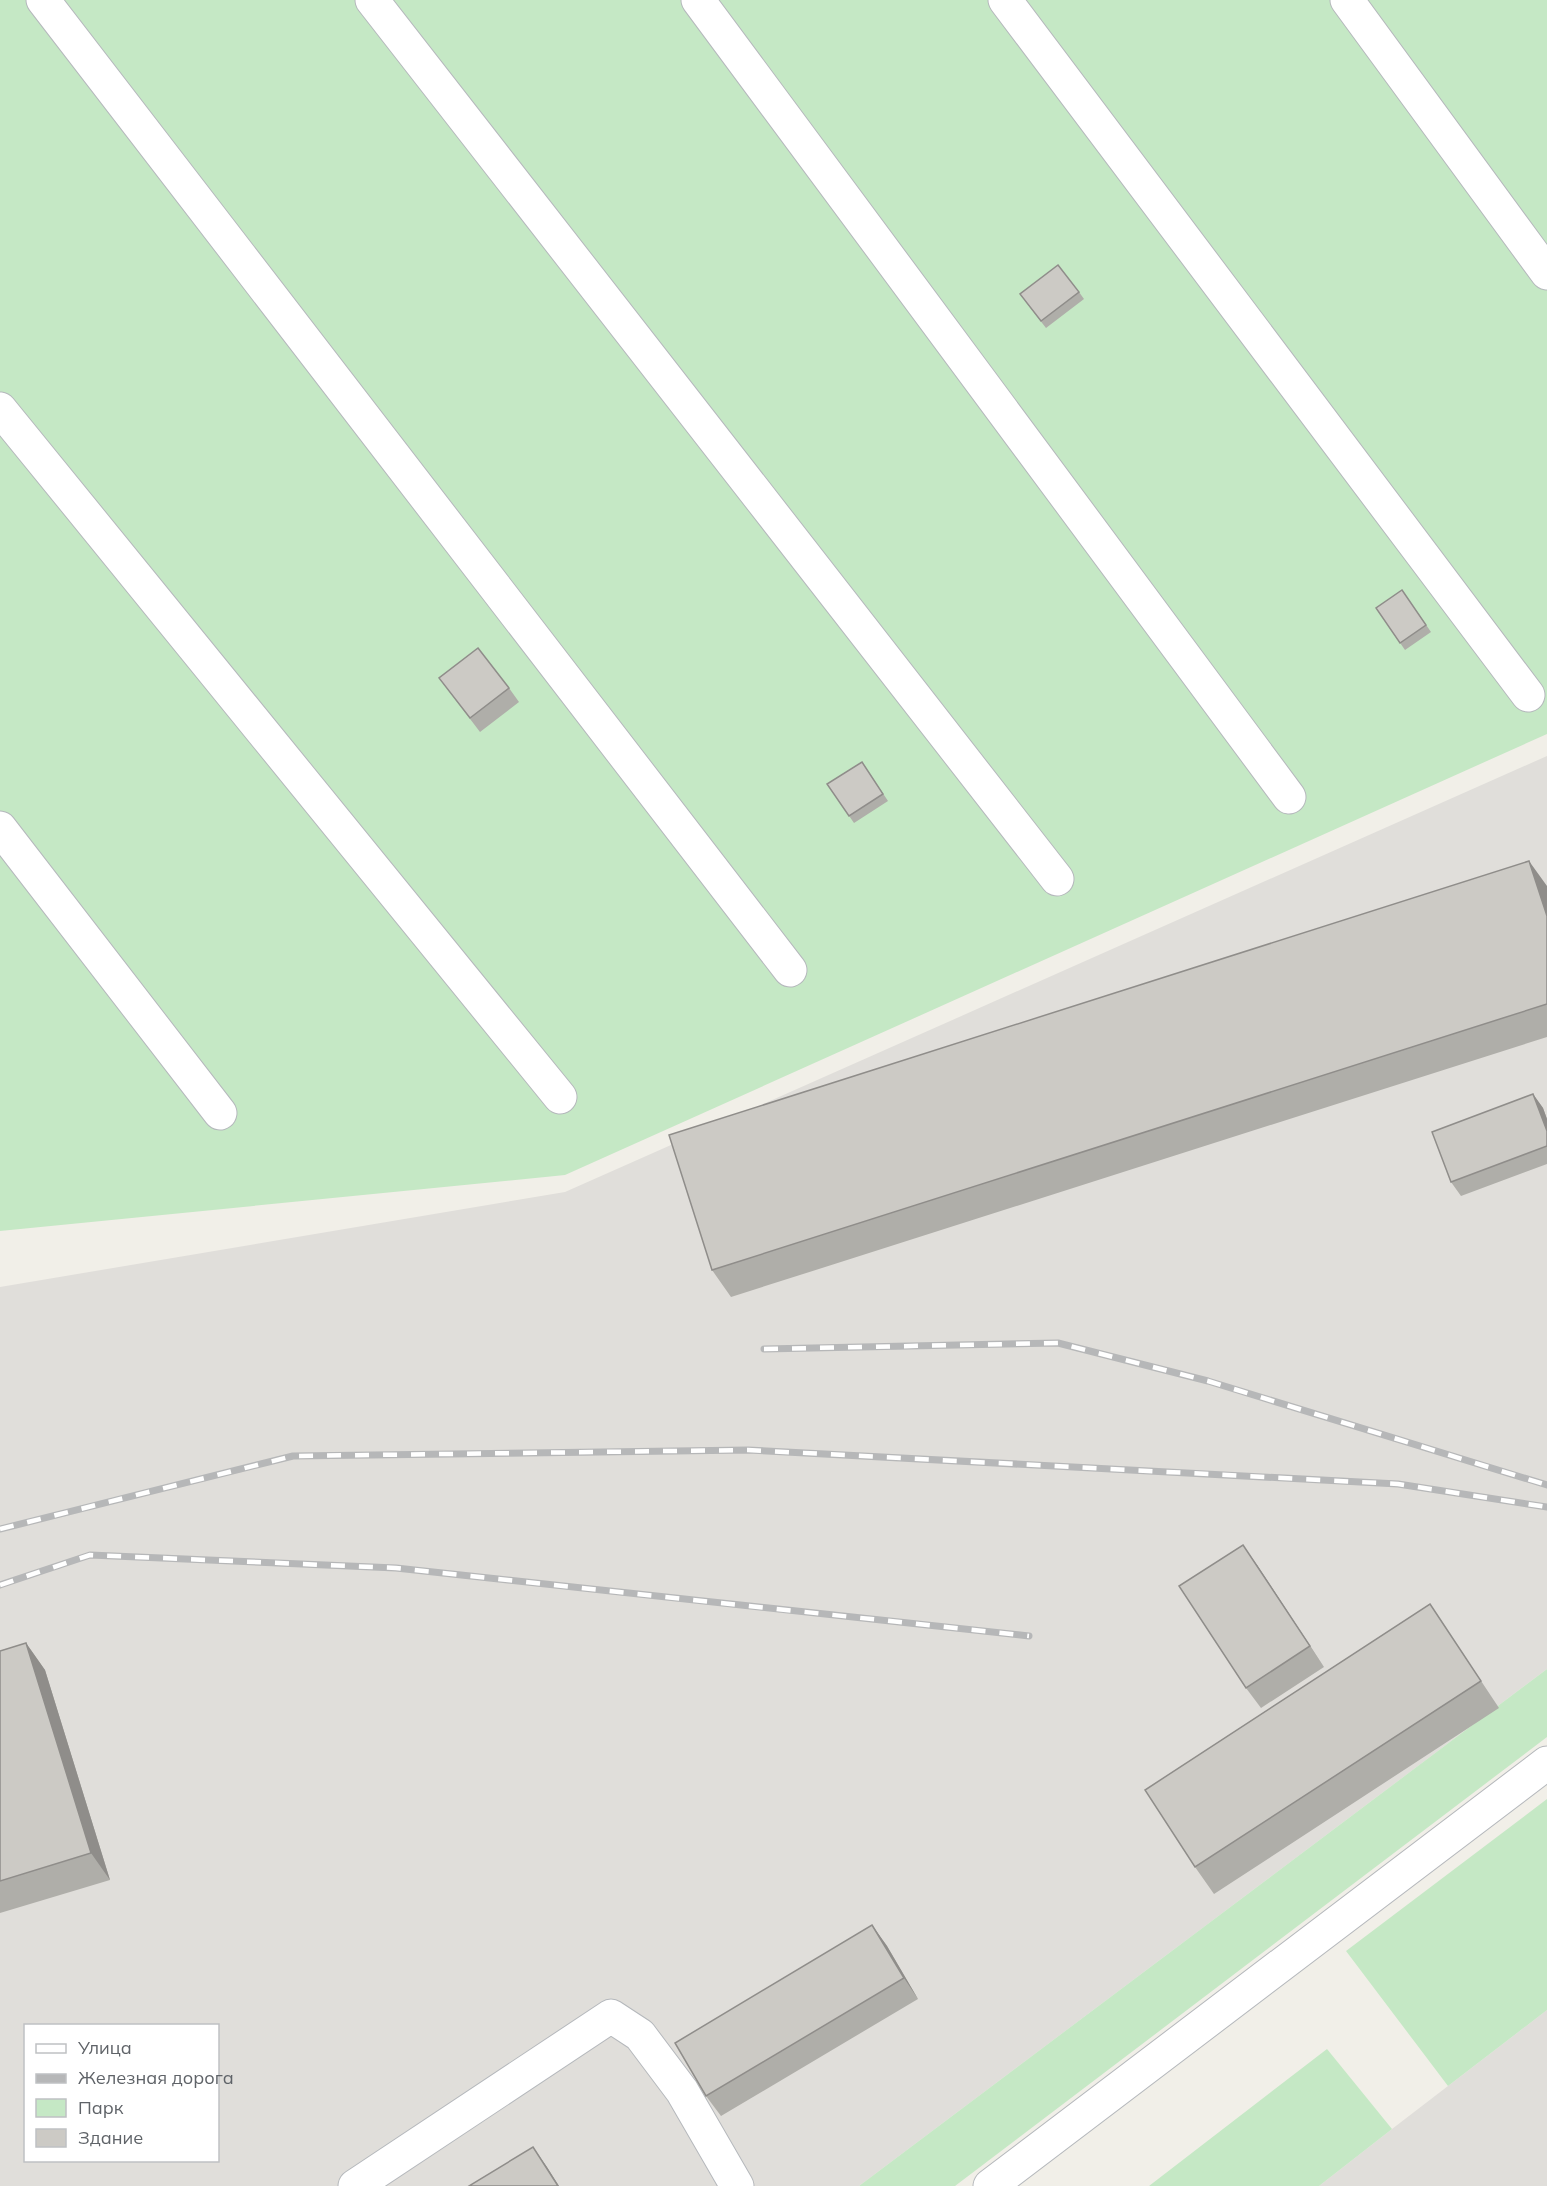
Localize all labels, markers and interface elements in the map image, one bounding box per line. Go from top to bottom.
legend [24,2024,219,2162]
text: Улица [77,2036,132,2059]
text: Железная дорога [78,2066,234,2089]
text: Парк [78,2096,124,2119]
text: Здание [78,2126,143,2149]

